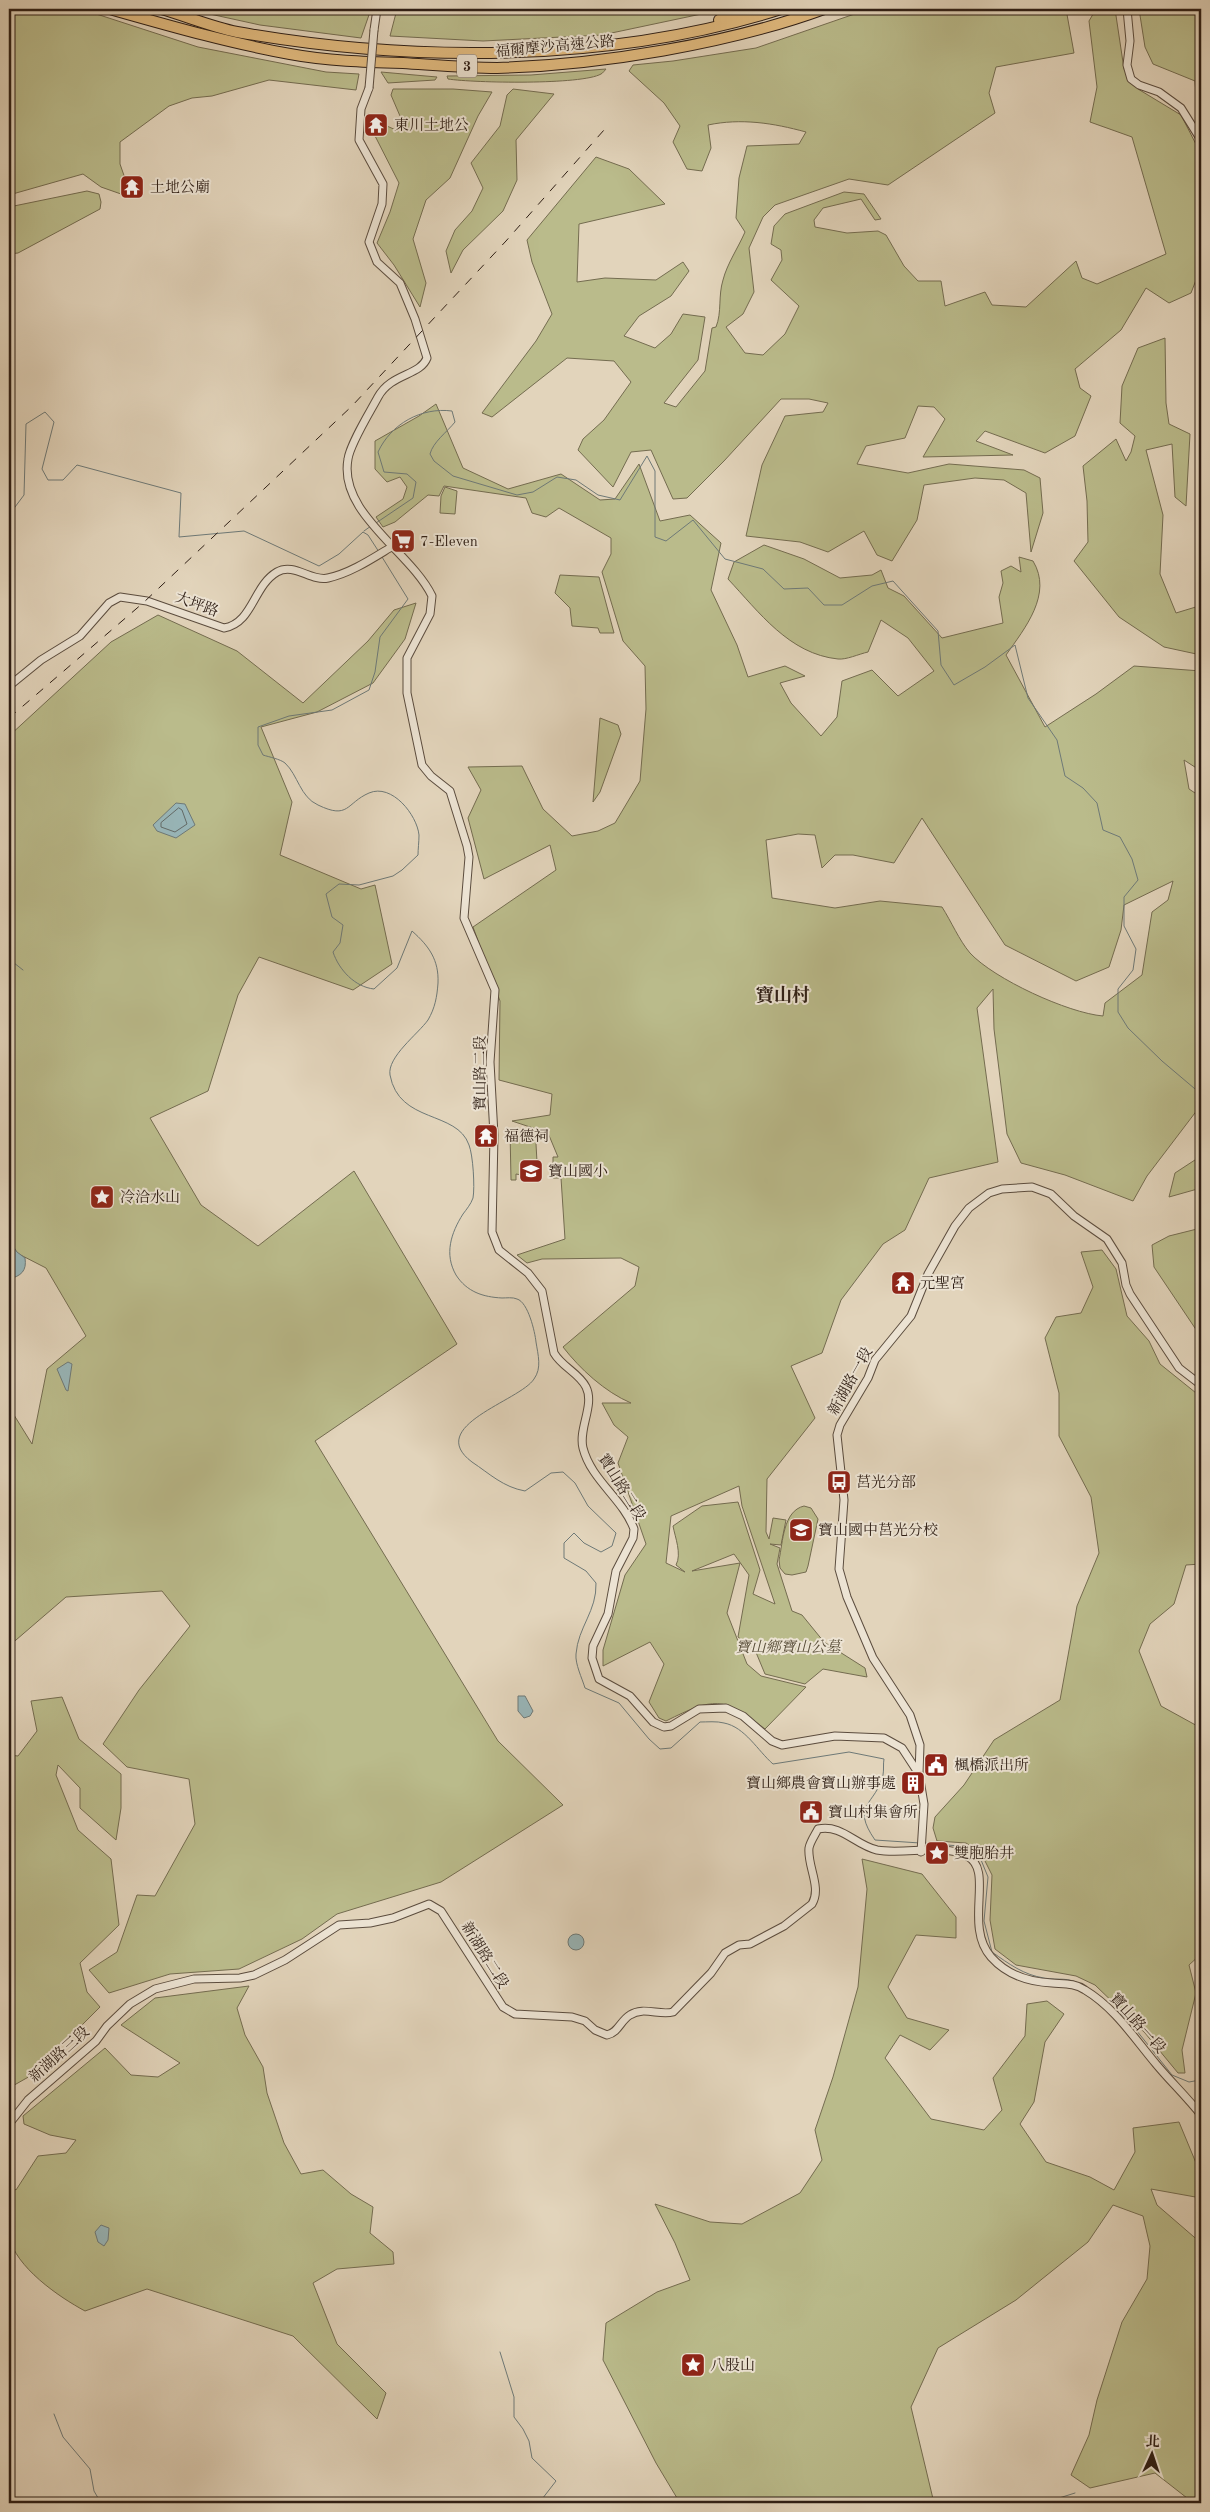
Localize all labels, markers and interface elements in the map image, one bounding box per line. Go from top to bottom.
street label: 福爾摩沙高速公路 [495,33,616,60]
road number: 3 [457,54,477,78]
temple icon: 東川土地公 [363,112,389,138]
place label: 東川土地公 [394,117,469,134]
temple icon: 土地公廟 [119,174,145,200]
place label: 土地公廟 [150,179,210,196]
supermarket icon: 7-Eleven [390,528,416,554]
place label: 7-Eleven [420,535,478,550]
street label: 大坪路 [173,589,221,620]
district label: 寶山村 [756,985,810,1005]
street label: 寶山路二段 [472,1035,489,1111]
temple icon: 福德祠 [473,1123,499,1149]
place label: 福德祠 [504,1128,549,1145]
school or university icon: 寶山國小 [518,1158,544,1184]
place label: 寶山國小 [548,1163,608,1180]
place icon: 冷洽水山 [89,1184,115,1210]
place label: 冷洽水山 [120,1189,180,1206]
temple icon: 元聖宮 [890,1270,916,1296]
place label: 元聖宮 [920,1275,965,1292]
street label: 新湖路一段 [825,1344,876,1418]
street label: 寶山路二段 [594,1451,649,1524]
bus stop icon: 莒光分部 [826,1469,852,1495]
place label: 莒光分部 [856,1474,916,1491]
school or university icon: 寶山國中莒光分校 [788,1517,814,1543]
place label: 寶山國中莒光分校 [818,1522,938,1539]
park label: 寶山鄉寶山公墓 [735,1639,843,1656]
public building icon: 楓橋派出所 [923,1752,949,1778]
place label: 楓橋派出所 [954,1757,1029,1774]
building icon: 寶山鄉農會寶山辦事處 [900,1770,926,1796]
place label: 寶山鄉農會寶山辦事處 [746,1775,896,1792]
public building icon: 寶山村集會所 [798,1799,824,1825]
place label: 寶山村集會所 [828,1804,918,1821]
place icon: 雙胞胎井 [924,1840,950,1866]
place label: 雙胞胎井 [954,1845,1014,1862]
street label: 新湖路二段 [457,1919,512,1992]
street label: 寶山路一段 [1106,1990,1169,2057]
street label: 新湖路三段 [26,2023,93,2086]
place icon: 八股山 [680,2352,706,2378]
place label: 八股山 [710,2357,755,2374]
north arrow [1128,2430,1178,2480]
text: 北 [1145,2434,1160,2449]

